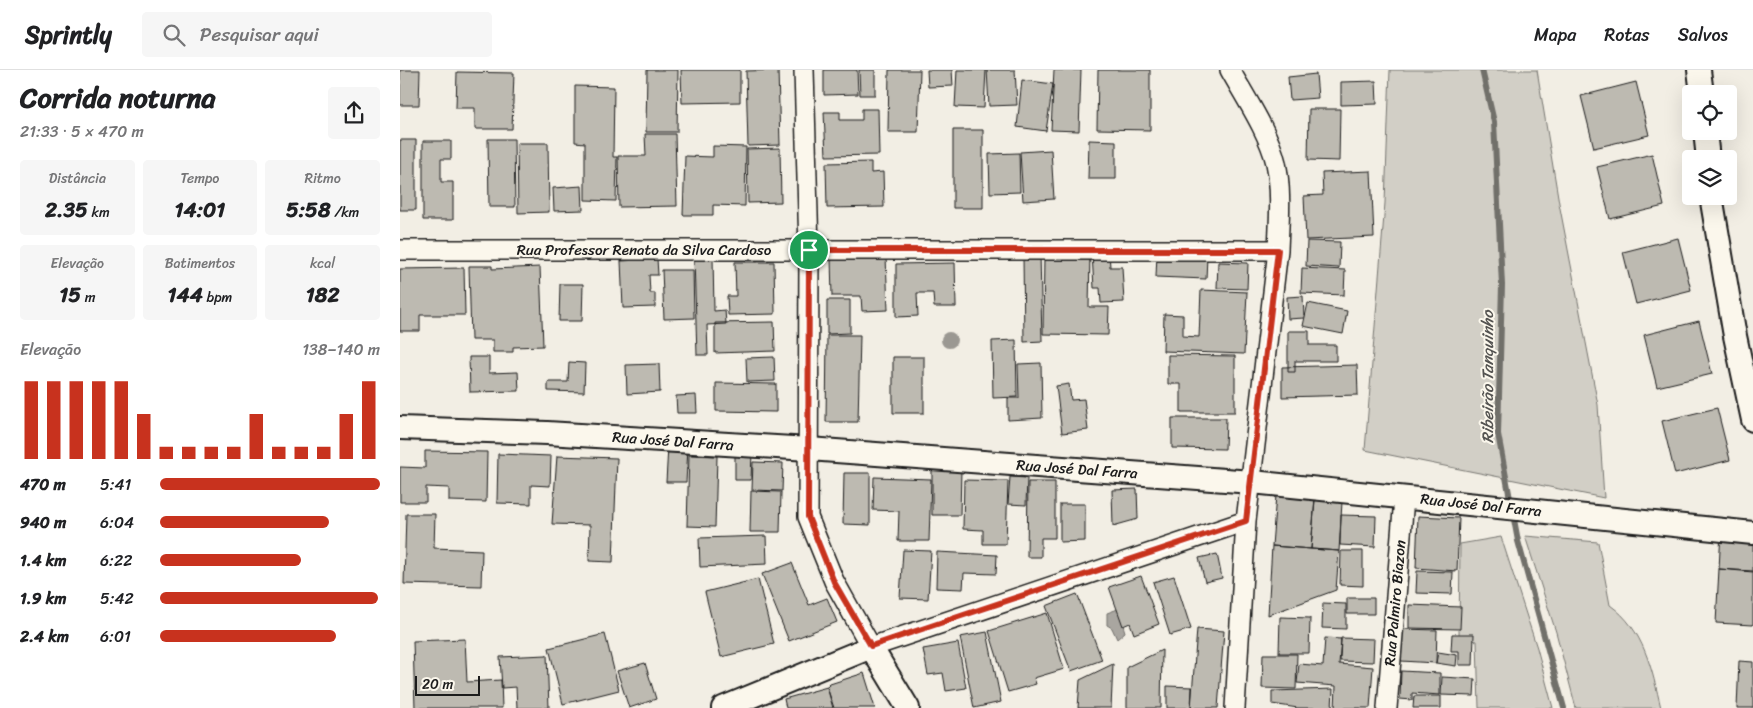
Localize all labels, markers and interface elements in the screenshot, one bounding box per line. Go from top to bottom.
search box [142,12,492,57]
text: Sprintly [25,14,112,56]
text: Pesquisar aqui [200,18,319,51]
text: Mapa [1534,19,1576,51]
text: Rotas [1604,19,1650,51]
text: Salvos [1678,19,1728,51]
icon: search [160,21,188,49]
text: Corrida noturna [20,73,216,122]
map controls [1682,85,1737,205]
button: locate [1682,85,1737,140]
button: share [328,87,380,139]
text: 21:33 · 5 × 470 m [20,117,144,146]
button: layers [1682,150,1737,205]
text: Distância [49,166,106,191]
text: Tempo [181,166,219,191]
text: Ritmo [304,166,341,191]
text: 2.35 [45,191,88,229]
text: 14:01 [175,191,225,229]
text: 5:58 [286,191,331,229]
text: km [88,200,110,225]
text: /km [331,200,359,225]
pin [788,229,830,271]
icon: arrive [795,236,823,264]
street label: Rua Professor Renato da Silva Cardoso [517,237,772,263]
text: Elevação [51,251,104,276]
text: Batimentos [165,251,235,276]
text: kcal [310,251,335,276]
text: 15 [59,276,81,314]
text: 144 [168,276,203,314]
text: 182 [306,276,340,314]
text: m [81,285,95,310]
text: bpm [203,285,232,310]
water label: Ribeirão Tanquinho [1473,310,1502,443]
text: Elevação [20,335,81,364]
text: 138–140 m [302,335,380,364]
street label: Rua José Dal Farra [611,424,735,458]
street label: Rua José Dal Farra [1015,452,1139,486]
text: 470 m [20,470,66,499]
text: 5:41 [100,470,131,499]
street label: Rua José Dal Farra [1419,486,1543,524]
text: 940 m [20,508,66,537]
text: 6:04 [100,508,134,537]
street label: Rua Palmiro Biazon [1377,539,1413,667]
text: 1.4 km [20,546,67,575]
text: 6:22 [100,546,132,575]
text: 1.9 km [20,584,66,613]
text: 5:42 [100,584,134,613]
text: 2.4 km [20,622,69,651]
text: 6:01 [100,622,131,651]
text: 20 m [422,672,453,697]
scale bar [415,673,480,696]

